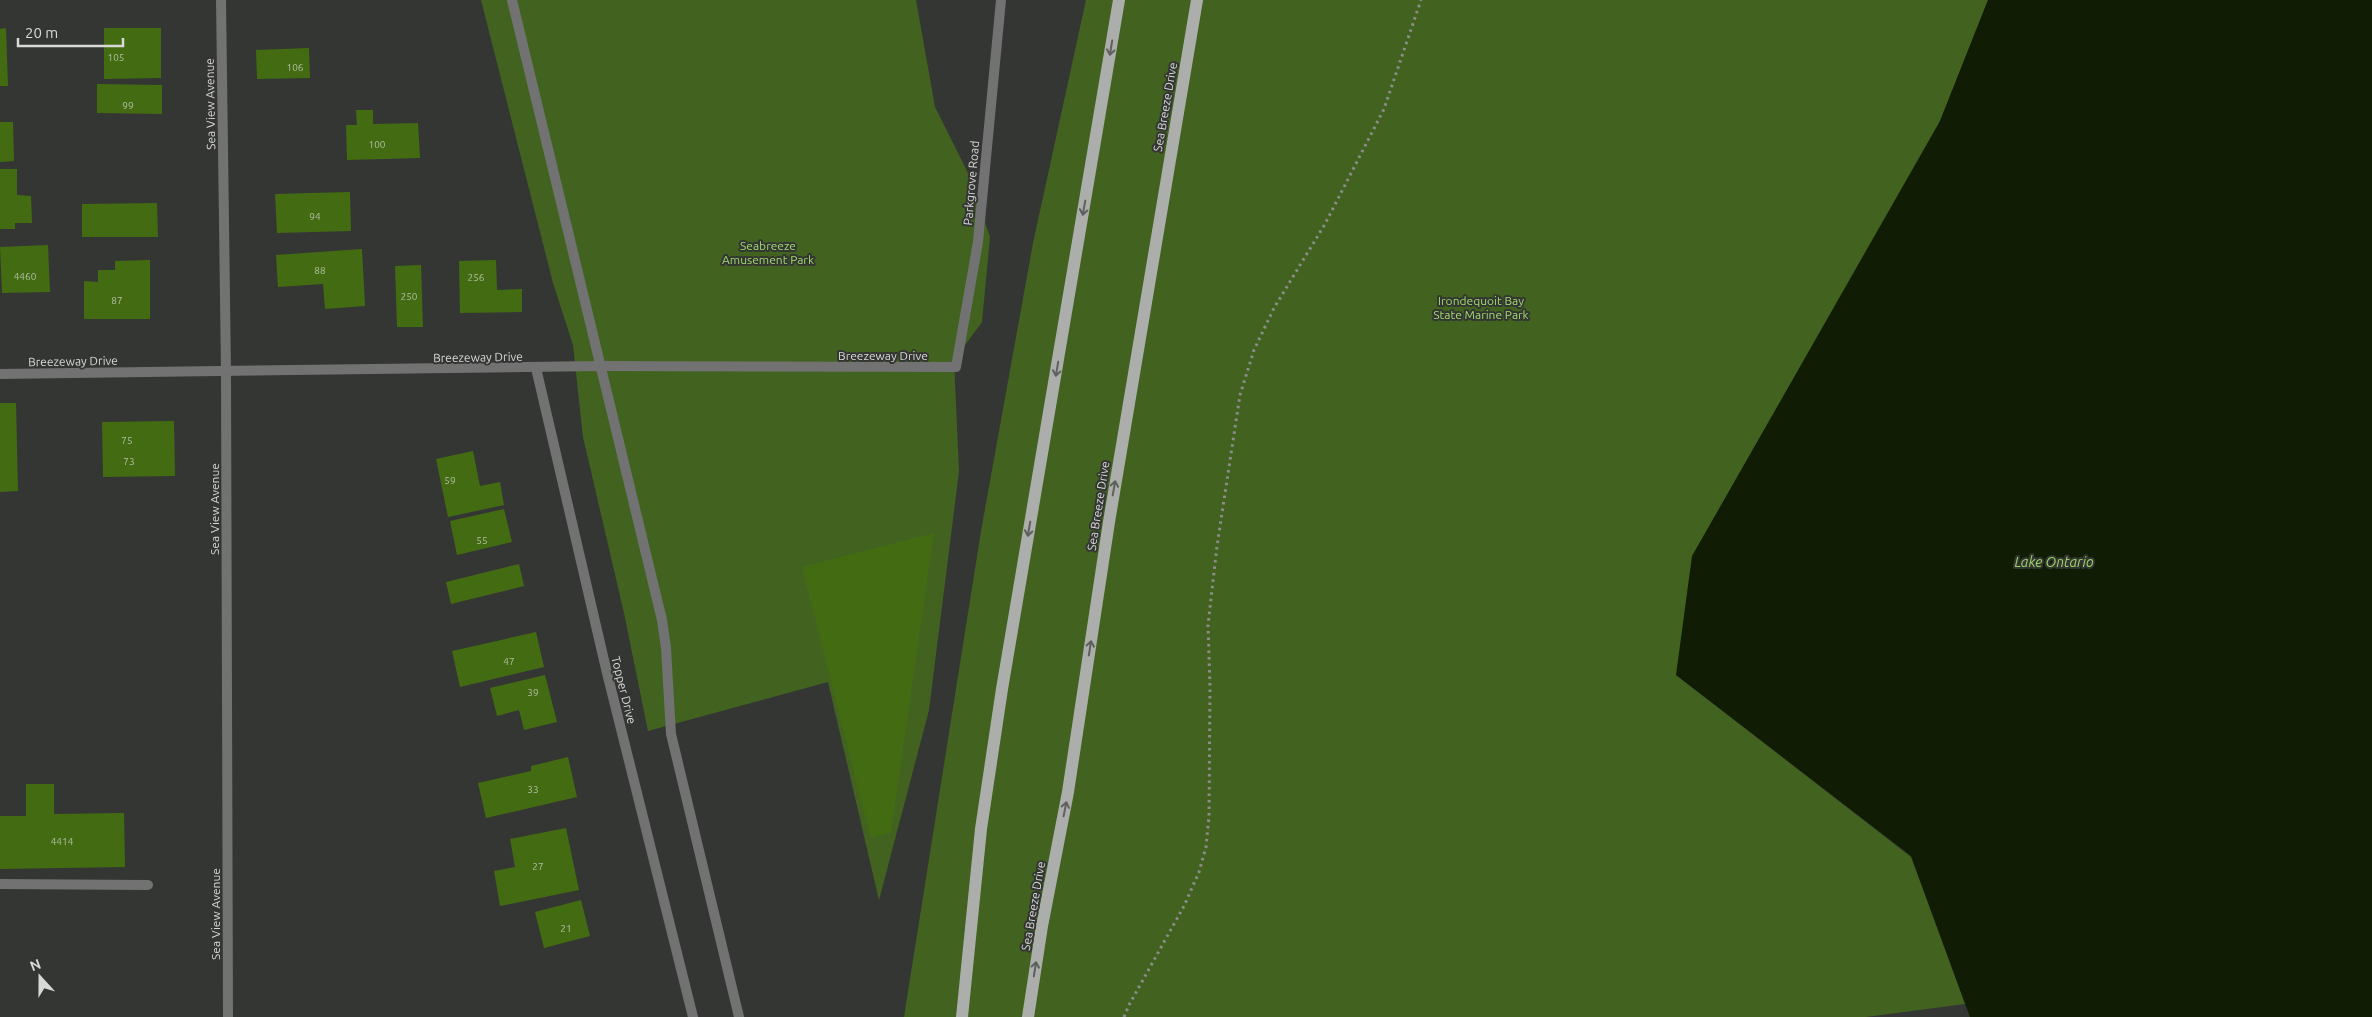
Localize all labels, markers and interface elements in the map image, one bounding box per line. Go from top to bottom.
scale bar [18,15,122,47]
text: 20 m [25,24,58,41]
one-way arrow [1106,40,1116,56]
house number: 105 [108,52,124,63]
street label: Sea View Avenue [203,58,217,150]
street label: Sea Breeze Drive [1151,61,1179,153]
house number: 106 [287,62,304,73]
house number: 99 [122,100,134,111]
house number: 100 [369,139,386,150]
street label: Parkgrove Road [961,140,981,226]
one-way arrow [1078,200,1088,216]
house number: 94 [309,211,321,222]
park label: Seabreeze Amusement Park [722,239,814,266]
house number: 88 [314,265,326,276]
house number: 4460 [14,271,37,282]
house number: 256 [468,272,485,283]
house number: 250 [401,291,418,302]
park label: Irondequoit Bay State Marine Park [1433,294,1529,321]
house number: 87 [111,295,123,306]
street label: Breezeway Drive [838,349,928,362]
street label: Breezeway Drive [433,350,523,364]
street label: Breezeway Drive [28,354,118,368]
one-way arrow [1051,360,1061,376]
house number: 75 [121,435,133,446]
house number: 73 [123,456,135,467]
street label: Sea Breeze Drive [1085,460,1111,552]
street label: Sea View Avenue [208,463,221,555]
house number: 59 [444,475,456,486]
one-way arrow [1110,480,1120,496]
one-way arrow [1024,520,1034,536]
house number: 55 [476,535,488,546]
water label: Lake Ontario [2015,554,2094,570]
one-way arrow [1085,641,1095,657]
street label: Topper Drive [609,655,639,725]
house number: 47 [503,656,515,667]
house number: 39 [527,687,539,698]
house number: 33 [527,784,539,795]
one-way arrow [1061,801,1070,817]
house number: 4414 [51,836,74,847]
street label: Sea Breeze Drive [1019,860,1047,952]
house number: 27 [532,861,544,872]
street label: Sea View Avenue [209,868,222,960]
house number: 21 [560,923,572,934]
north arrow [15,952,65,1002]
text: N [28,956,43,974]
one-way arrow [1031,961,1041,977]

